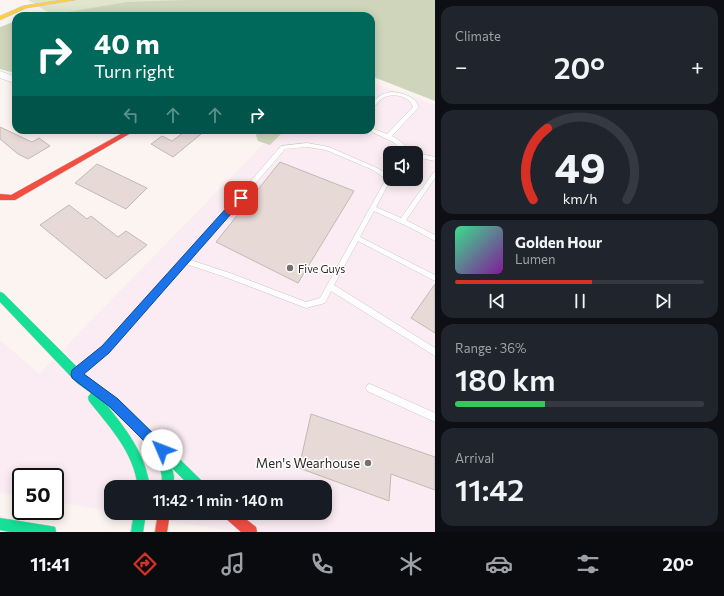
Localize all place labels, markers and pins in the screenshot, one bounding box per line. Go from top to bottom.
pin [224,181,258,215]
place label: Five Guys [298,262,345,275]
marker: Five Guys [285,263,295,273]
place label: Men's Wearhouse [256,455,360,471]
marker: Men's Wearhouse [363,458,373,468]

